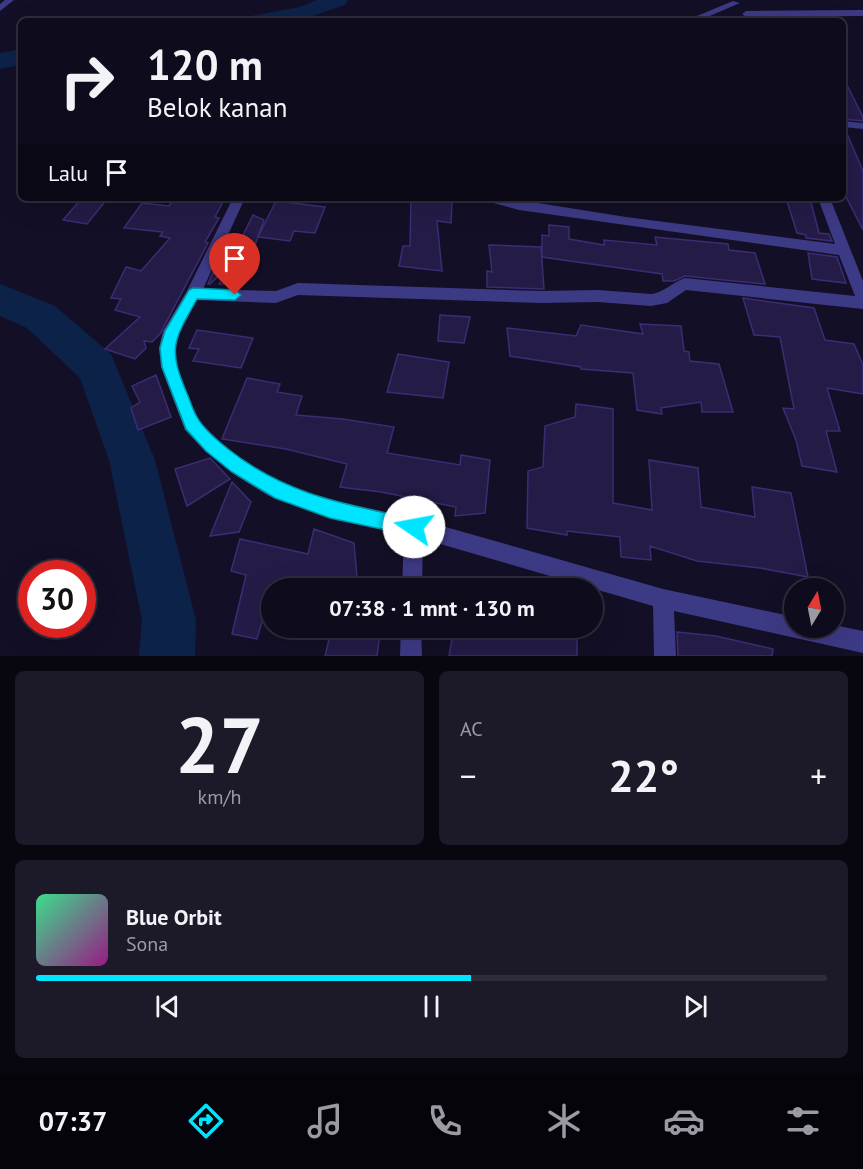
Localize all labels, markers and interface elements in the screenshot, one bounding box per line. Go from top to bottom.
text: 120 m [147,37,263,92]
icon: right [48,42,126,120]
text: Belok kanan [147,90,287,124]
icon: arrive [100,156,133,189]
text: Lalu [48,159,88,187]
pin [209,233,260,295]
icon: arrive [218,242,251,275]
position arrow [382,495,446,559]
speed limit sign: 30 [18,560,96,638]
north arrow [784,578,844,638]
map controls [784,578,844,638]
text: 07:38 · 1 mnt · 130 m [329,594,535,622]
text: 27 [175,694,264,795]
text: AC [460,716,483,742]
text: 22° [608,746,679,804]
text: − [460,754,477,797]
text: + [810,754,827,797]
text: km/h [198,784,241,810]
text: Blue Orbit [126,903,222,931]
text: Sona [126,931,168,957]
icon: previous [151,990,184,1023]
icon: pause [415,990,448,1023]
icon: next [679,990,712,1023]
icon: directions [185,1100,227,1142]
icon: music [304,1100,346,1142]
icon: phone [424,1100,466,1142]
icon: climate [543,1100,585,1142]
icon: car [663,1100,705,1142]
icon: filters [782,1100,824,1142]
text: 07:37 [39,1104,107,1138]

